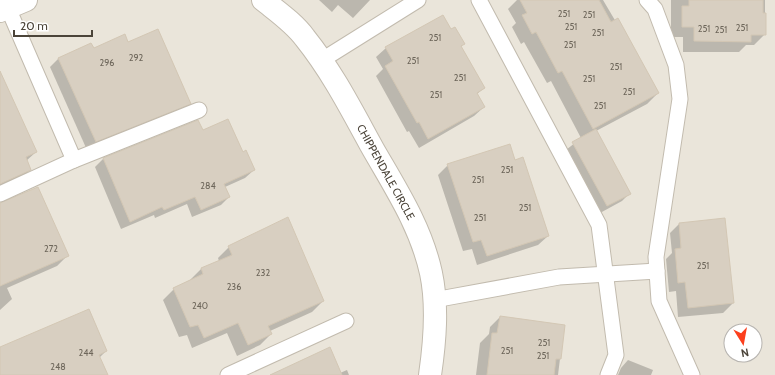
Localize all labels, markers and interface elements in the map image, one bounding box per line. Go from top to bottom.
house number: 251 [558,8,570,19]
house number: 251 [583,9,595,20]
scale bar [14,12,92,38]
text: 20 m [20,18,48,33]
house number: 251 [565,21,577,32]
house number: 251 [736,22,748,33]
house number: 251 [698,23,710,34]
house number: 251 [715,24,727,35]
house number: 251 [592,27,604,38]
house number: 251 [429,32,441,43]
house number: 251 [564,39,576,50]
house number: 292 [129,52,144,63]
house number: 251 [407,55,419,66]
house number: 296 [100,57,114,68]
house number: 251 [610,61,622,72]
house number: 251 [454,72,466,83]
house number: 251 [583,73,595,84]
house number: 251 [623,86,635,97]
house number: 251 [430,89,442,100]
house number: 251 [594,100,606,111]
street label: CHIPPENDALE CIRCLE [354,122,418,222]
house number: 251 [501,164,513,175]
house number: 251 [472,174,484,185]
house number: 284 [200,180,216,191]
house number: 251 [519,202,531,213]
house number: 251 [474,212,486,223]
house number: 272 [44,243,58,254]
house number: 251 [697,260,709,271]
house number: 232 [256,267,270,278]
house number: 236 [227,281,241,292]
house number: 240 [192,300,208,311]
north arrow [723,323,763,363]
house number: 251 [538,337,550,348]
house number: 251 [501,345,513,356]
text: N [740,345,750,360]
house number: 244 [78,347,94,358]
house number: 251 [537,350,549,361]
house number: 248 [50,361,66,372]

